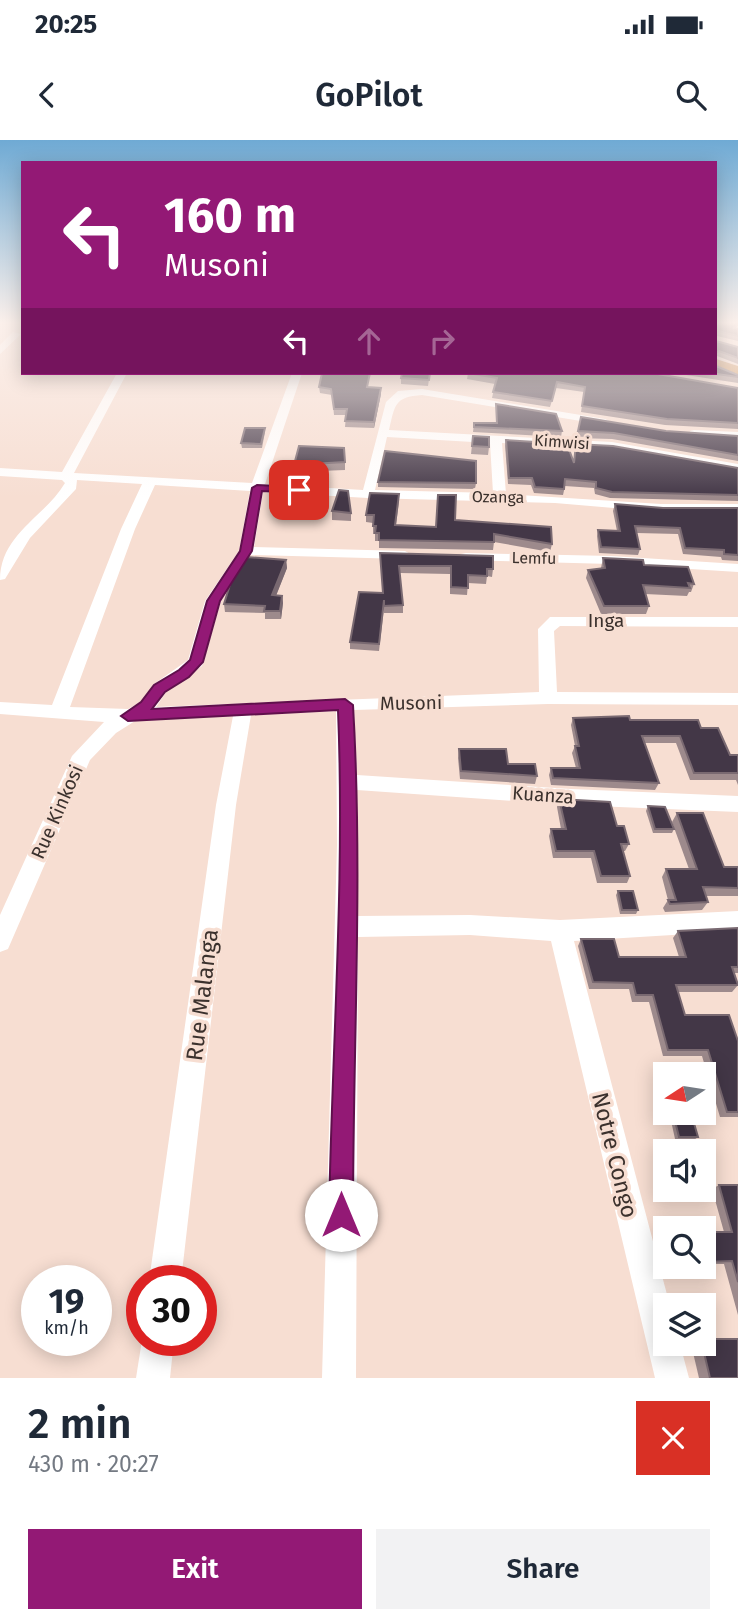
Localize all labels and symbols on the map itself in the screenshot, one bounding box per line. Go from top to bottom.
street label: Kimwisi [534,431,590,453]
pin [269,460,329,520]
street label: Ozanga [472,487,524,507]
street label: Lemfu [511,548,557,568]
street label: Inga [588,609,624,632]
street label: Musoni [380,691,442,715]
street label: Rue Kinkosi [26,761,88,863]
street label: Kuanza [511,781,575,809]
street label: Rue Malanga [180,927,224,1063]
north arrow [653,1062,716,1125]
street label: Notre Congo [586,1089,644,1221]
position arrow [304,1178,378,1252]
speed limit sign: 30 [126,1265,217,1356]

